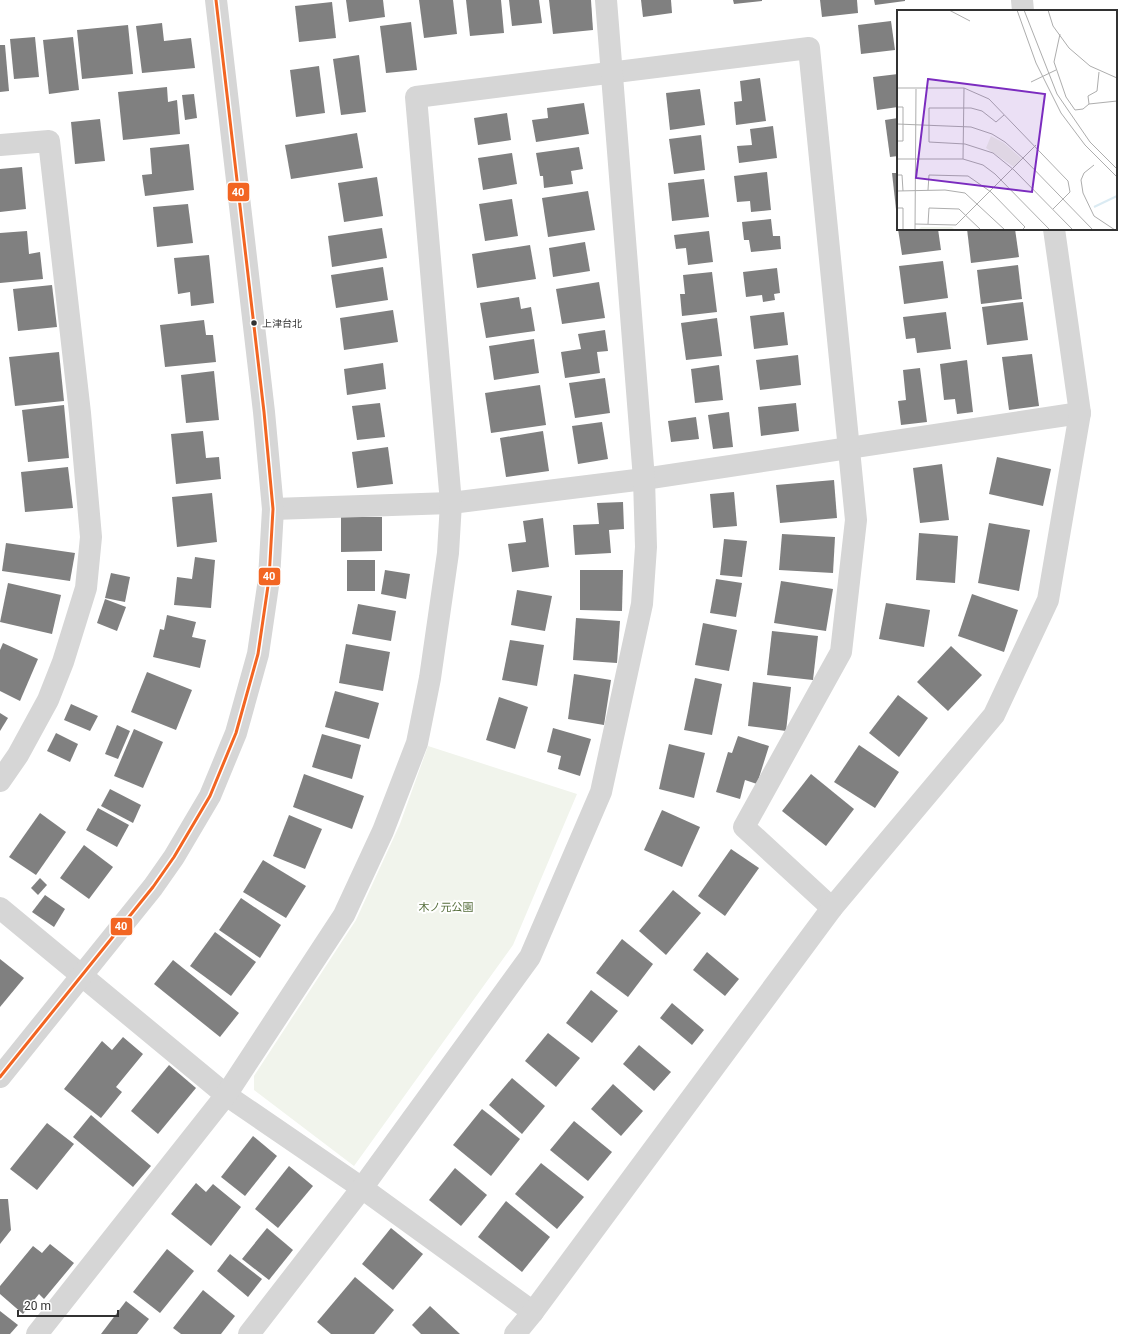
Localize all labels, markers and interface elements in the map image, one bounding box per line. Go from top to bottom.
inset map [897,10,1117,230]
line badge: 40 [227,182,250,202]
text: 40 [232,186,244,199]
marker: 上津台北 [249,318,259,328]
place label: 上津台北 [262,318,302,329]
line badge: 40 [258,567,281,586]
text: 40 [263,570,275,583]
park label: 木ノ元公園 [419,901,474,914]
line badge: 40 [110,917,133,936]
text: 40 [115,920,127,933]
scale bar [18,1292,118,1318]
text: 20 m [24,1299,51,1313]

